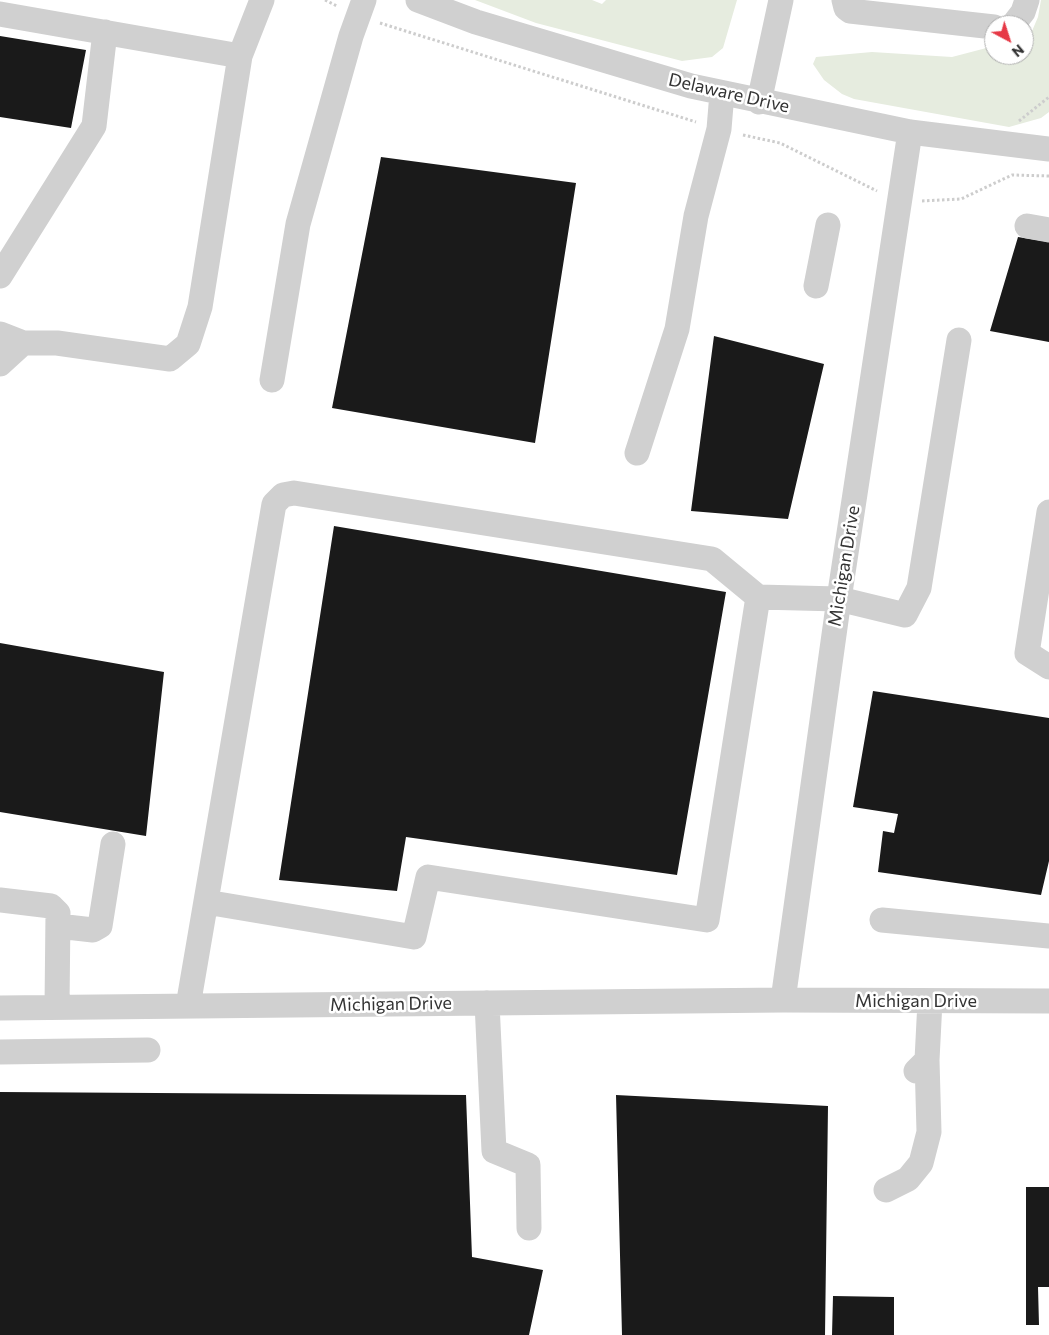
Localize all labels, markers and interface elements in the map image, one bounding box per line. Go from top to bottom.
north arrow [984,15,1034,65]
text: N [1009,41,1028,61]
street label: Delaware Drive [666,69,792,117]
street label: Michigan Drive [824,504,864,628]
street label: Michigan Drive [855,990,977,1012]
street label: Michigan Drive [330,992,452,1016]

